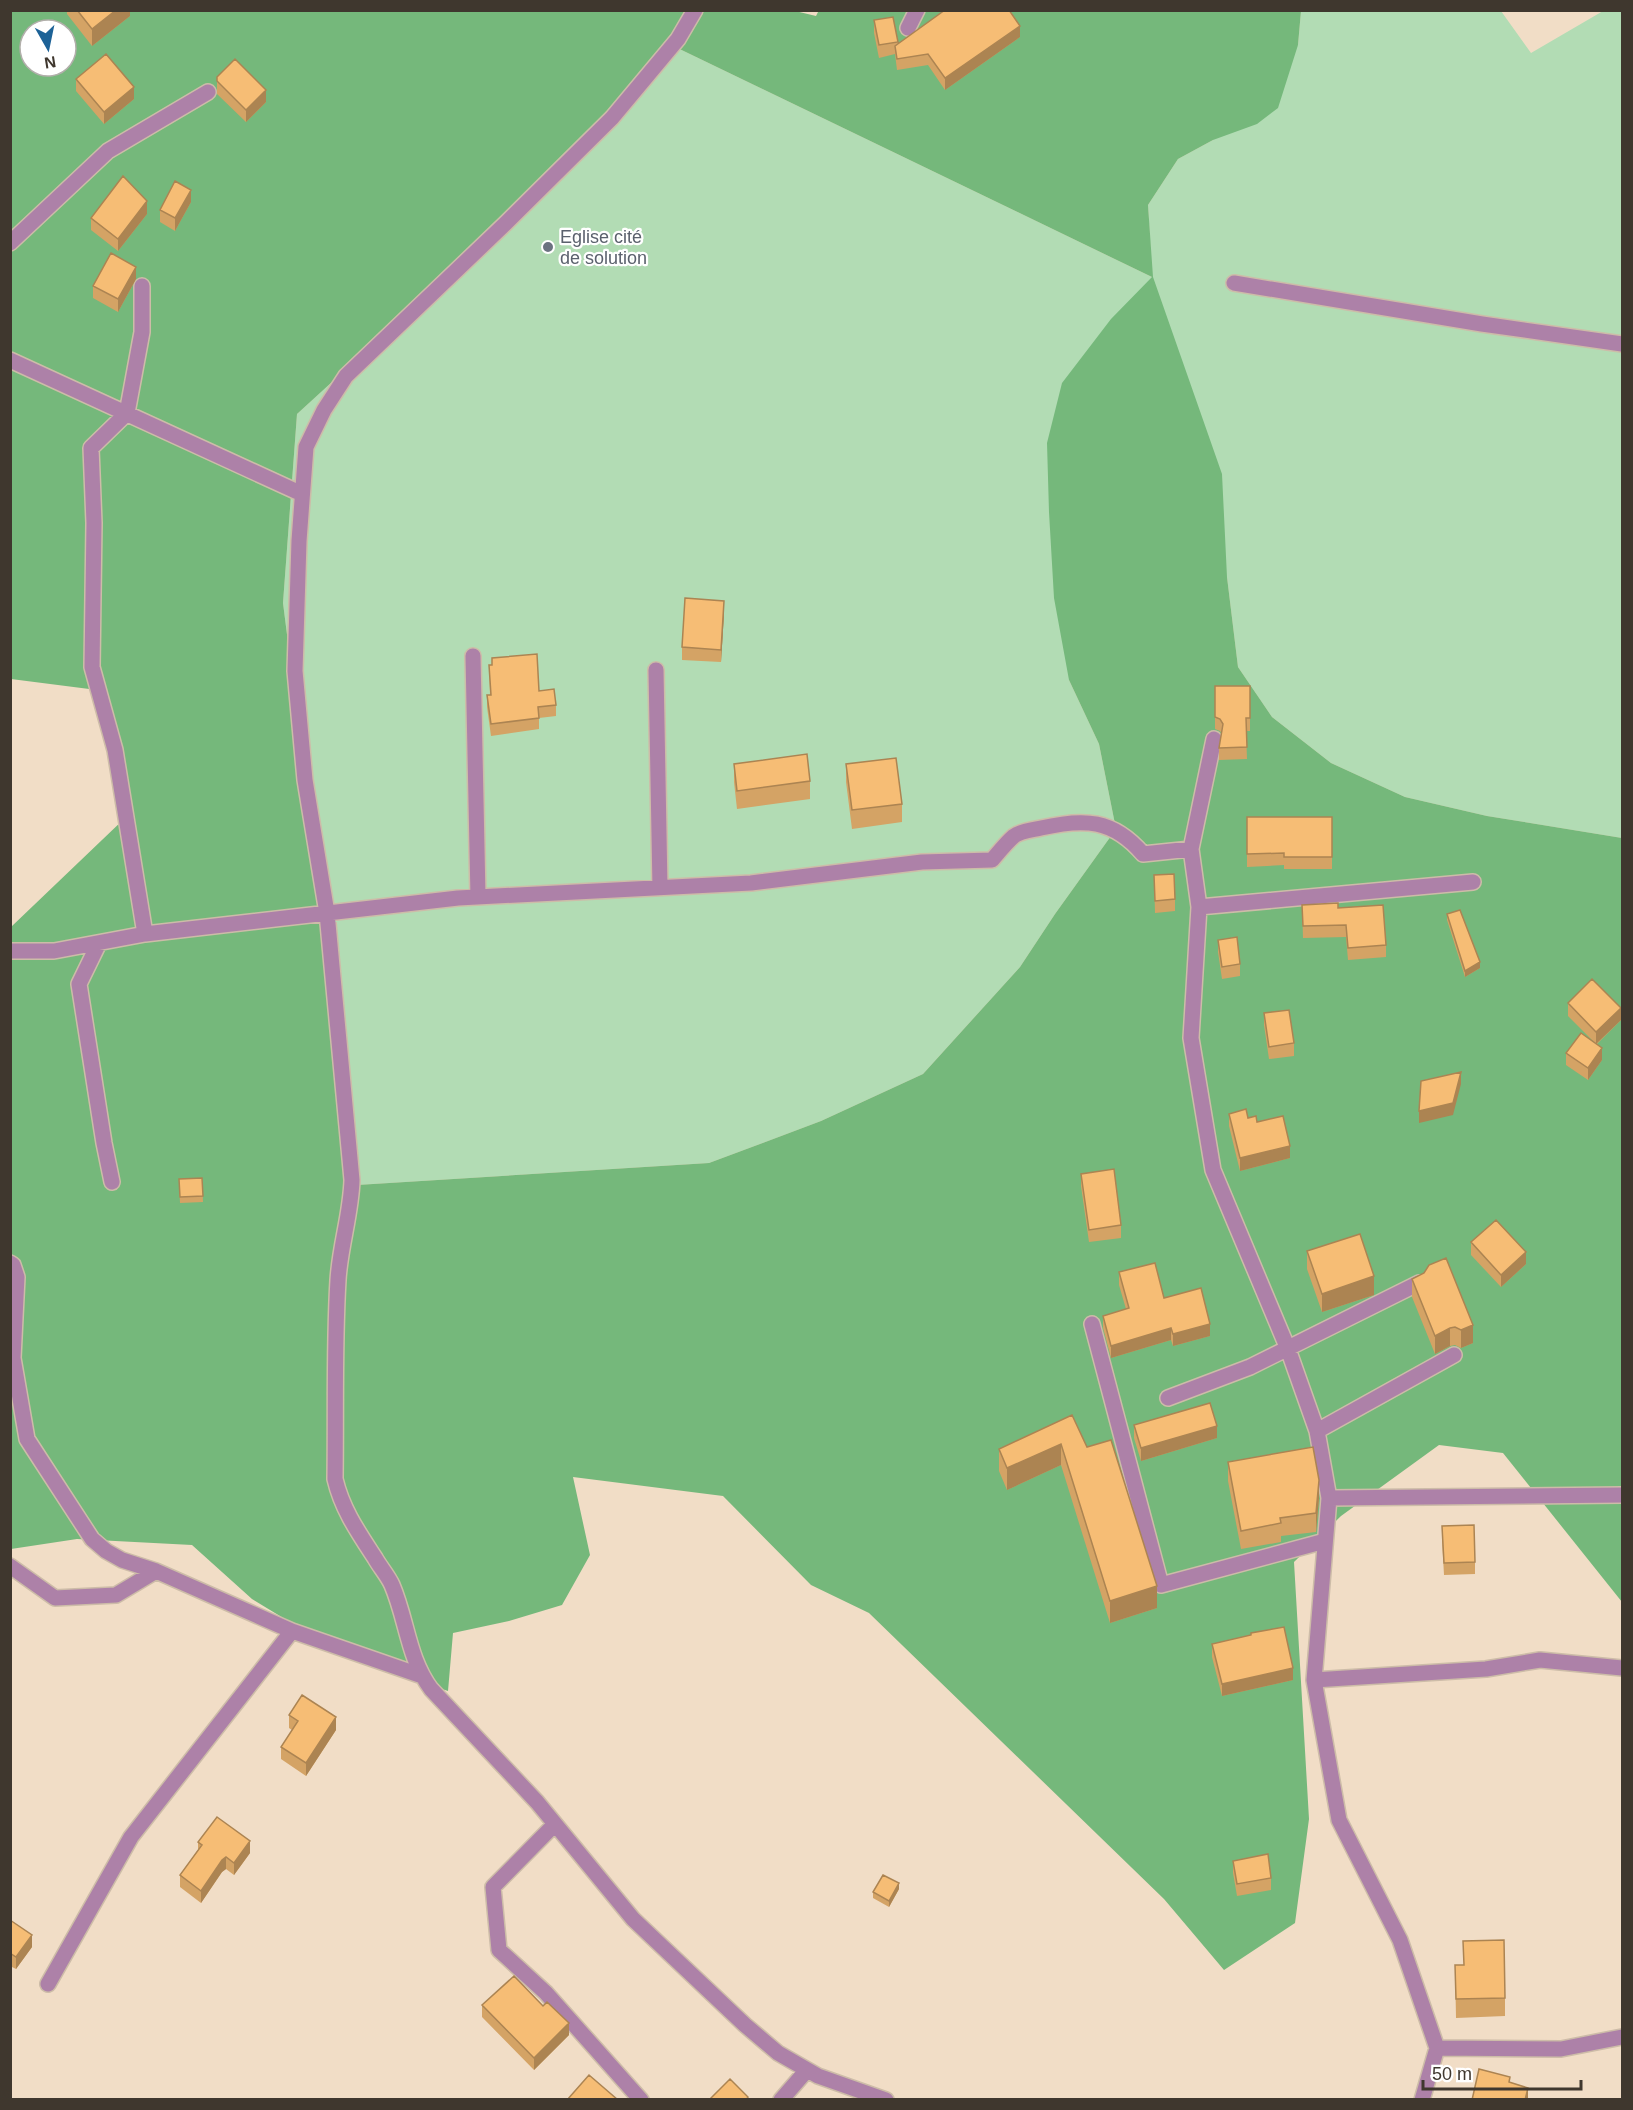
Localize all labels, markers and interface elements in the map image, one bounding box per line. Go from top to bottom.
north arrow [18,18,78,78]
text: N [43,53,57,72]
place label: Eglise cité de solution [560,227,647,268]
marker: Eglise cité de solution [541,240,555,254]
scale bar [1423,2053,1580,2091]
text: 50 m [1432,2064,1472,2084]

